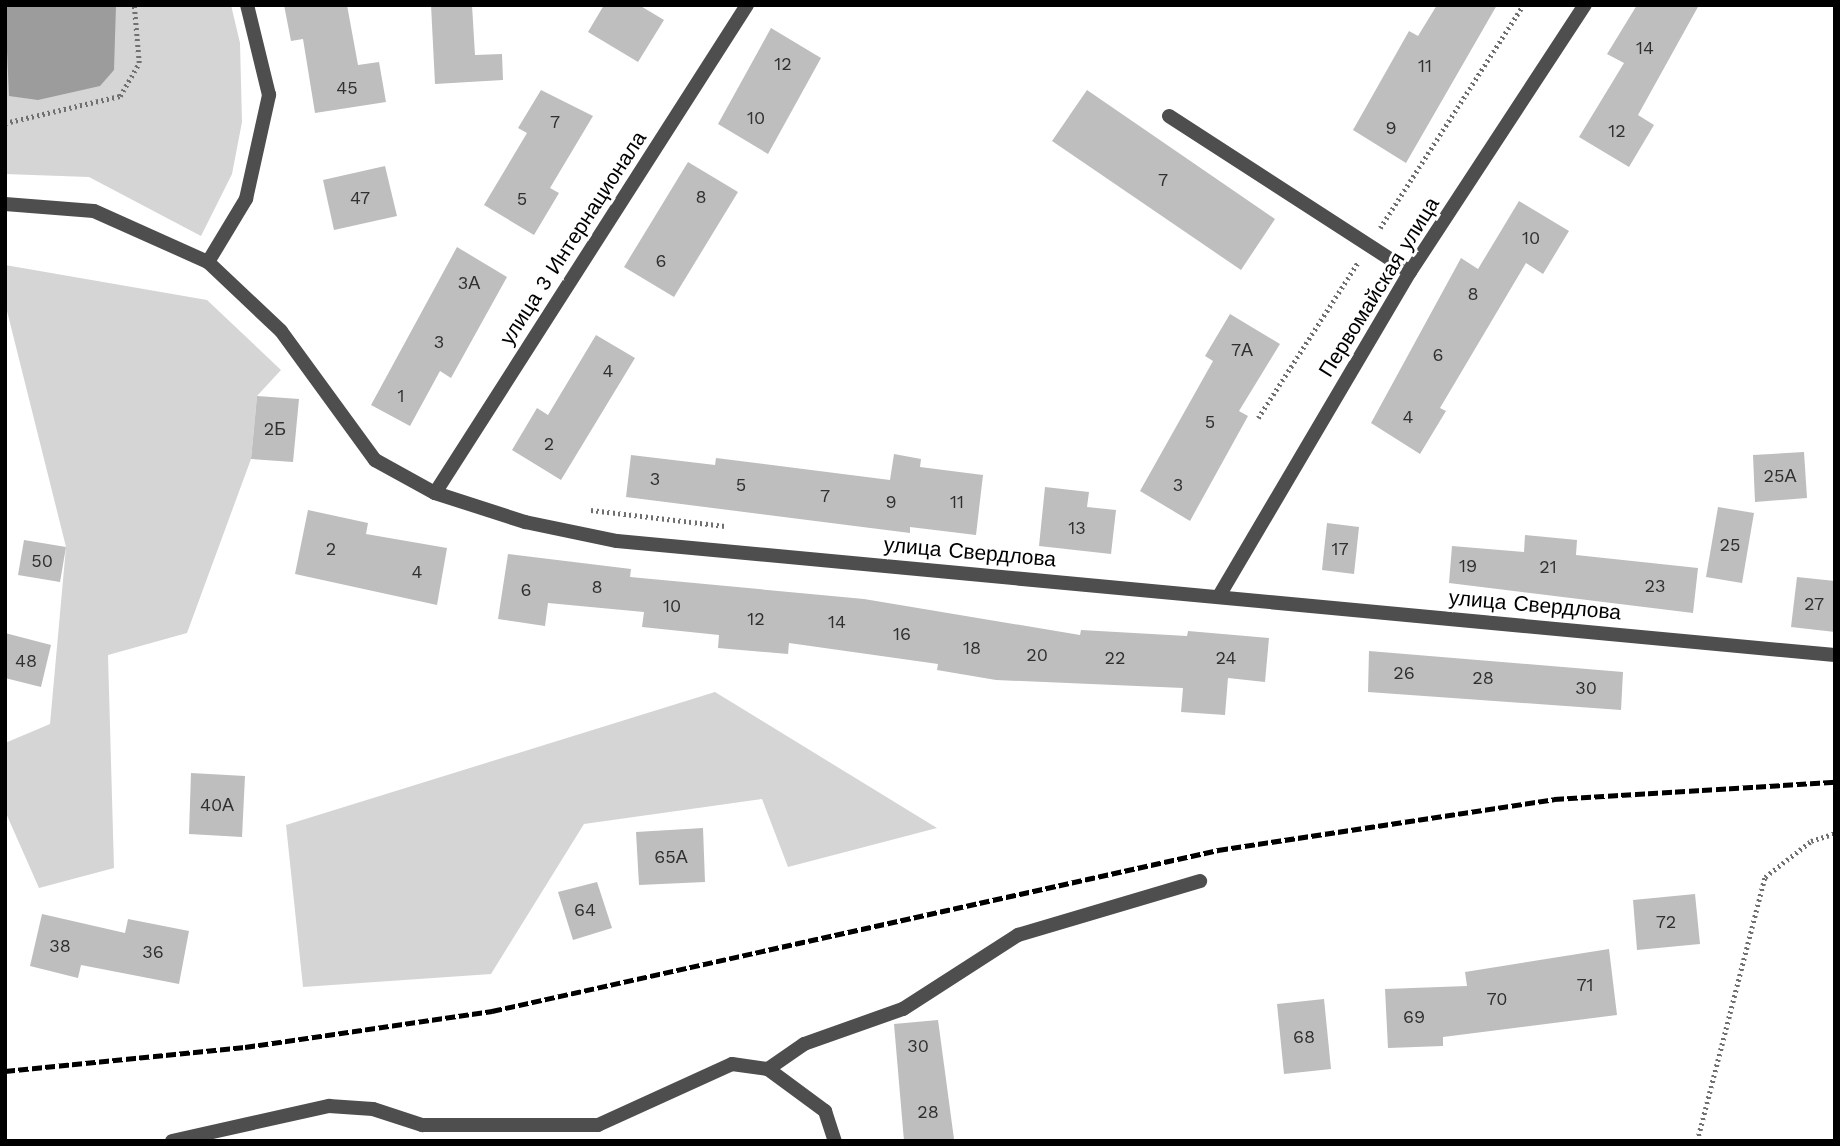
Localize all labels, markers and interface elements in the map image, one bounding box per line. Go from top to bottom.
house number: 14 [1636,37,1654,59]
house number: 12 [774,53,792,75]
house number: 11 [1418,55,1432,77]
house number: 45 [336,77,358,99]
house number: 10 [747,107,765,129]
house number: 7 [550,111,560,133]
house number: 9 [1385,117,1397,139]
house number: 12 [1608,120,1626,142]
street label: улица 3 Интернационала [494,126,652,350]
house number: 7 [1158,169,1168,191]
house number: 8 [695,186,707,208]
house number: 47 [350,187,370,209]
house number: 5 [517,188,527,210]
street label: Первомайская улица [1313,193,1445,381]
house number: 10 [1522,227,1540,249]
house number: 6 [656,250,666,272]
house number: 3А [458,272,480,294]
house number: 8 [1467,283,1479,305]
house number: 3 [434,331,444,353]
house number: 7А [1231,339,1253,361]
house number: 6 [1433,344,1443,366]
house number: 4 [603,360,613,382]
house number: 1 [397,385,405,407]
house number: 4 [1403,406,1413,428]
house number: 5 [1205,411,1215,433]
house number: 2Б [264,418,286,440]
house number: 2 [544,433,554,455]
house number: 25А [1764,465,1796,487]
house number: 3 [650,468,660,490]
house number: 5 [736,474,746,496]
house number: 3 [1173,474,1183,496]
house number: 7 [820,485,830,507]
house number: 9 [885,491,897,513]
house number: 11 [950,491,964,513]
house number: 13 [1068,517,1086,539]
street label: улица Свердлова [883,532,1057,572]
house number: 25 [1720,534,1740,556]
house number: 2 [326,538,336,560]
house number: 17 [1331,538,1349,560]
house number: 50 [31,550,53,572]
house number: 19 [1459,555,1477,577]
house number: 21 [1539,556,1557,578]
house number: 4 [412,561,422,583]
house number: 23 [1645,575,1665,597]
house number: 8 [591,576,603,598]
house number: 6 [521,579,531,601]
street label: улица Свердлова [1448,585,1622,625]
house number: 27 [1804,593,1824,615]
house number: 10 [663,595,681,617]
house number: 12 [747,608,765,630]
house number: 14 [828,611,846,633]
house number: 16 [893,623,911,645]
house number: 18 [963,637,981,659]
house number: 20 [1026,644,1048,666]
house number: 22 [1105,647,1125,669]
house number: 24 [1216,647,1236,669]
house number: 48 [15,650,37,672]
house number: 26 [1393,662,1415,684]
house number: 28 [1472,667,1494,689]
house number: 30 [1575,677,1597,699]
house number: 40А [200,794,234,816]
house number: 65А [654,846,688,868]
house number: 64 [574,899,596,921]
house number: 72 [1656,911,1676,933]
house number: 38 [49,935,71,957]
house number: 36 [142,941,164,963]
house number: 71 [1576,974,1594,996]
house number: 70 [1487,988,1507,1010]
house number: 69 [1403,1006,1425,1028]
house number: 68 [1293,1026,1315,1048]
house number: 30 [907,1035,929,1057]
house number: 28 [917,1101,939,1123]

